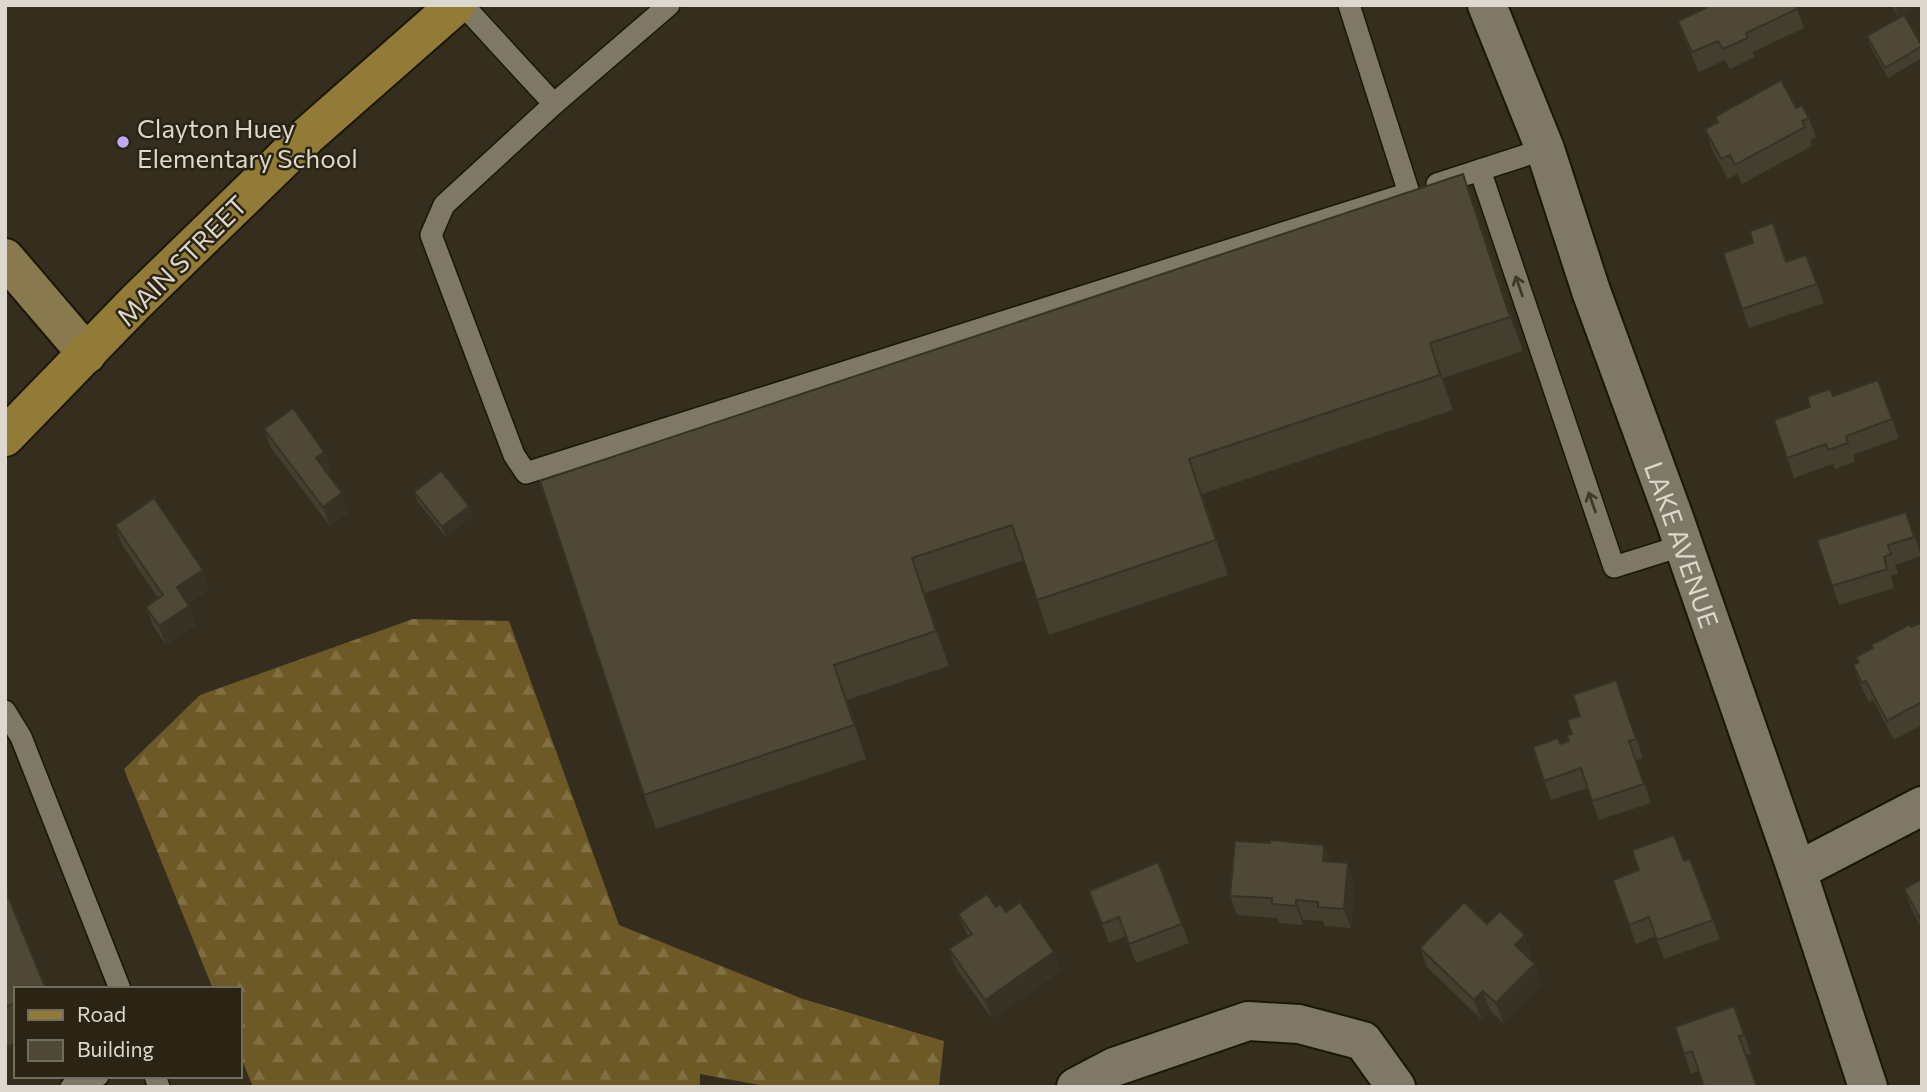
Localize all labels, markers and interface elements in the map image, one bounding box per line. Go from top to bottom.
place label: Clayton Huey Elementary School [137,112,358,173]
marker: Clayton Huey Elementary School [115,134,131,150]
street label: MAIN STREET [110,189,252,331]
one-way arrow [1512,276,1525,298]
street label: LAKE AVENUE [1639,457,1726,632]
one-way arrow [1585,491,1597,513]
legend [14,987,242,1078]
text: Road [77,1001,126,1026]
text: Building [77,1036,154,1061]

